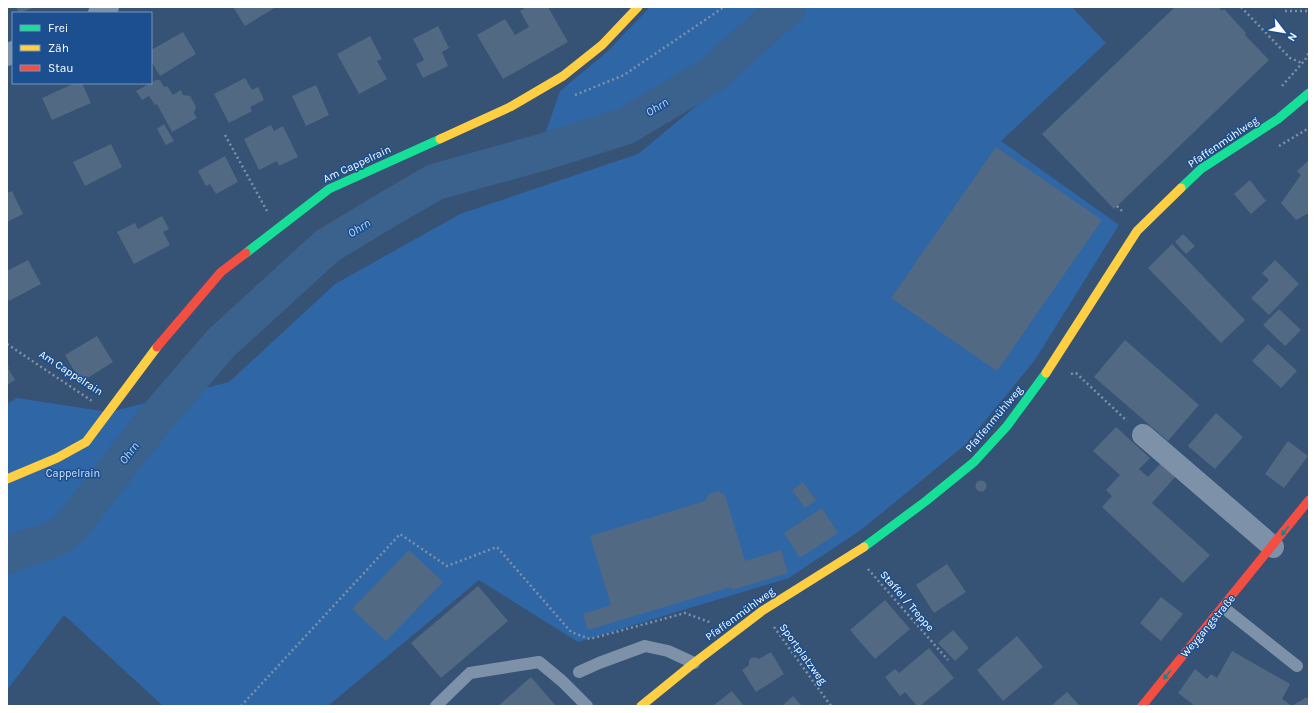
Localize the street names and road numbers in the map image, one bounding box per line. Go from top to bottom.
street label: Pfaffenmühlweg [1185,113,1261,170]
street label: Am Cappelrain [321,143,393,185]
street label: Am Cappelrain [37,348,105,398]
street label: Pfaffenmühlweg [963,383,1026,455]
street label: Staffel / Treppe [877,568,937,634]
street label: Pfaffenmühlweg [703,584,778,643]
street label: Weygangstraße [1178,592,1238,660]
street label: Sportplatzweg [777,621,830,688]

